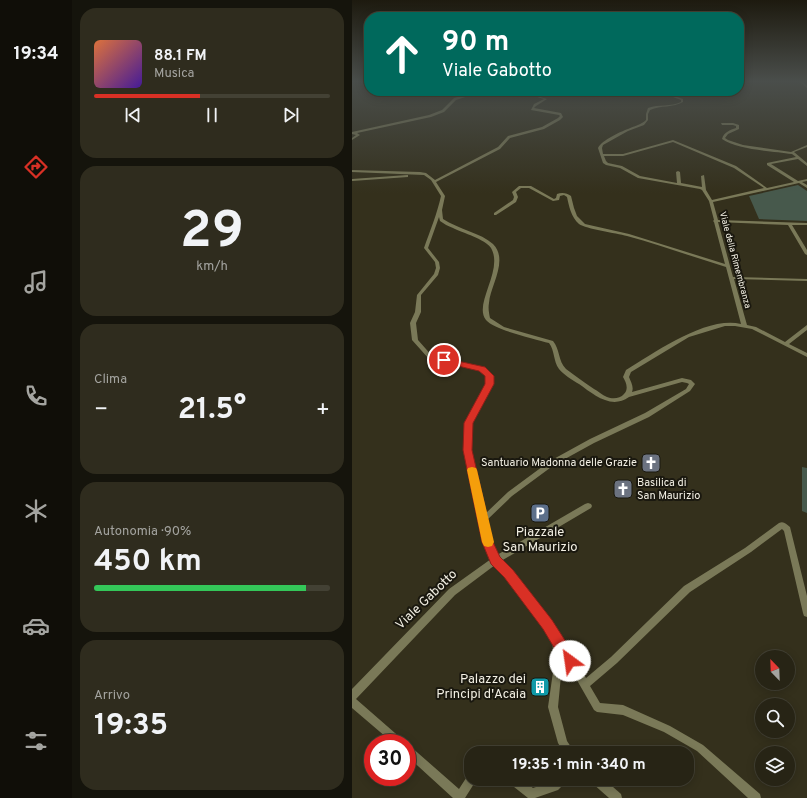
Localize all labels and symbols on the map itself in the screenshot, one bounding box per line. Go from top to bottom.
street label: Viale della Rimembranza [717,210,753,310]
pin [427,343,461,377]
church icon: Santuario Madonna delle Grazie [640,452,662,474]
place label: Santuario Madonna delle Grazie [481,456,637,470]
place label: Basilica di San Maurizio [637,476,700,503]
church icon: Basilica di San Maurizio [612,478,634,500]
parking icon: Piazzale San Maurizio [529,502,551,524]
place label: Piazzale San Maurizio [503,525,577,556]
street label: Viale Gabotto [393,567,461,633]
position arrow [549,640,591,682]
north arrow [755,650,795,690]
place label: Palazzo dei Principi d'Acaia [436,672,526,703]
building icon: Palazzo dei Principi d'Acaia [529,676,551,698]
speed limit sign: 30 [364,734,416,786]

